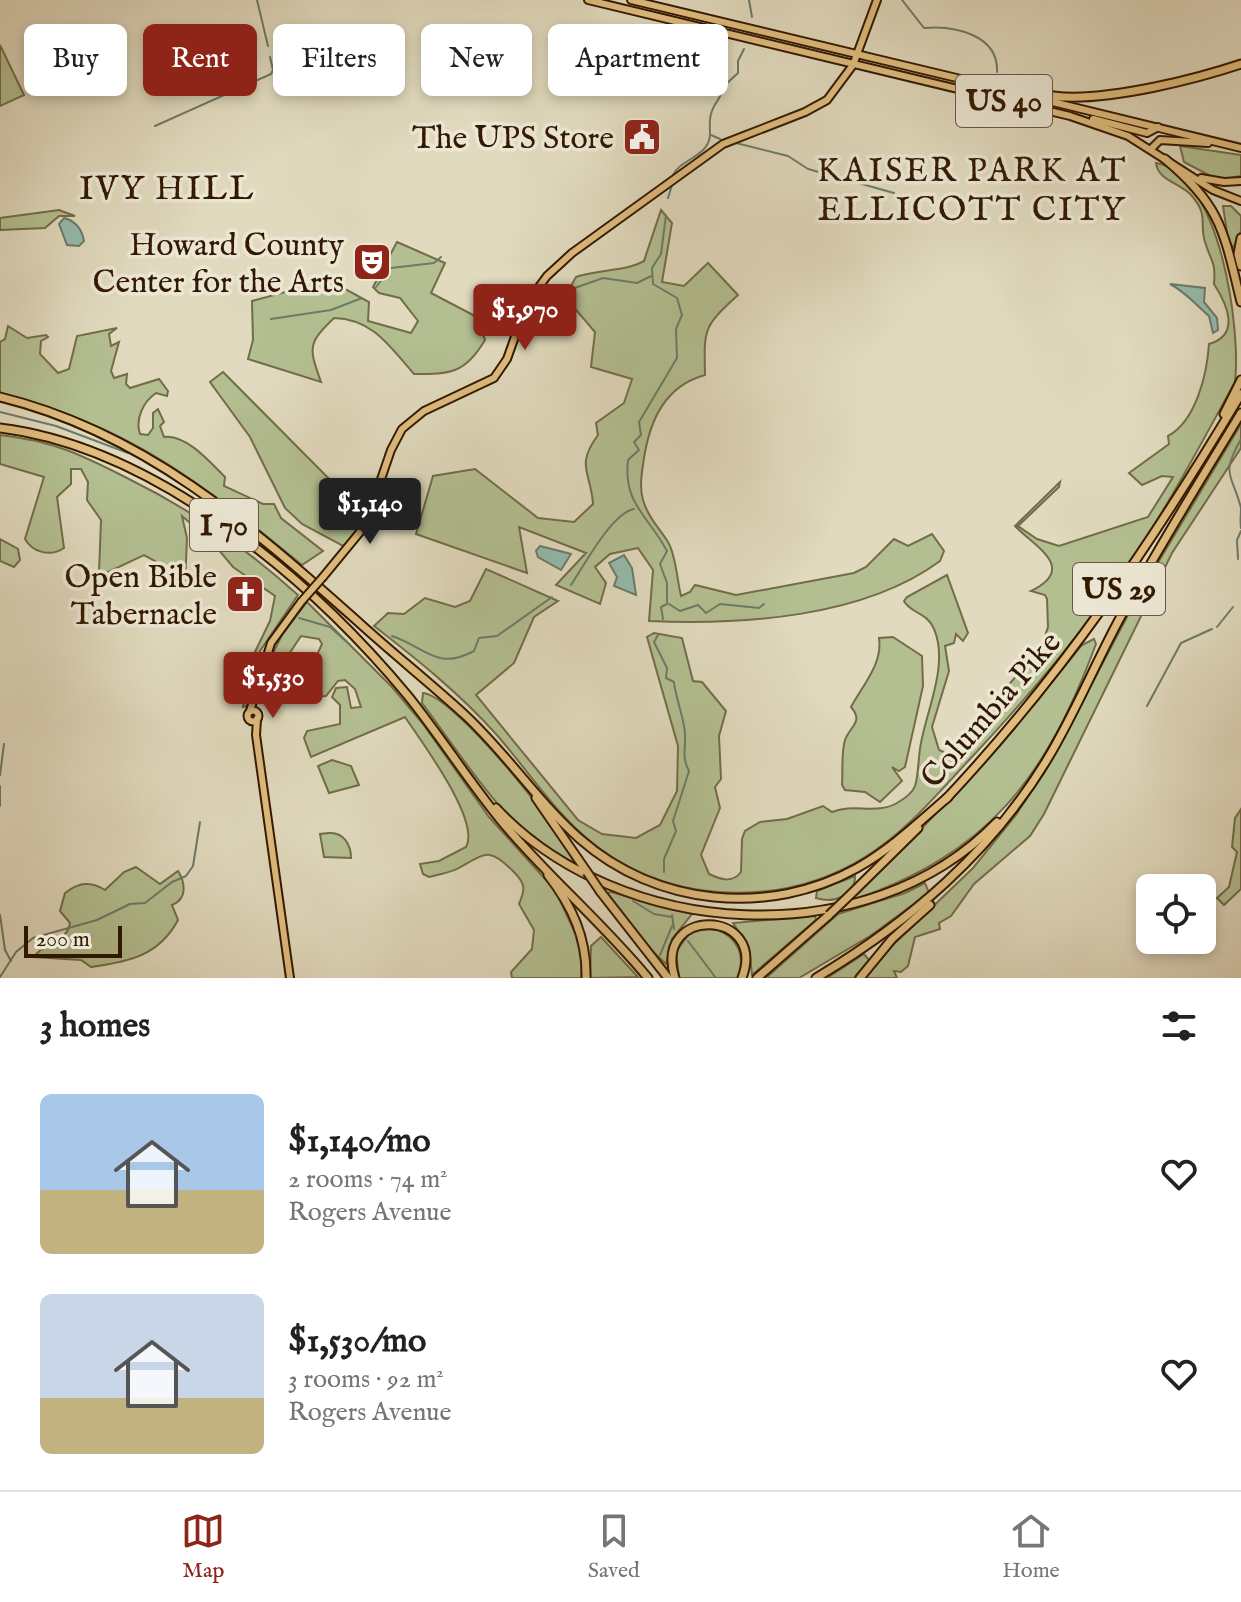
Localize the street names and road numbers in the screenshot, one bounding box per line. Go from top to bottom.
road number: US 40 [956,75,1052,127]
road number: I 70 [190,499,258,551]
road number: US 29 [1073,563,1165,615]
street label: Columbia Pike [913,624,1071,798]

